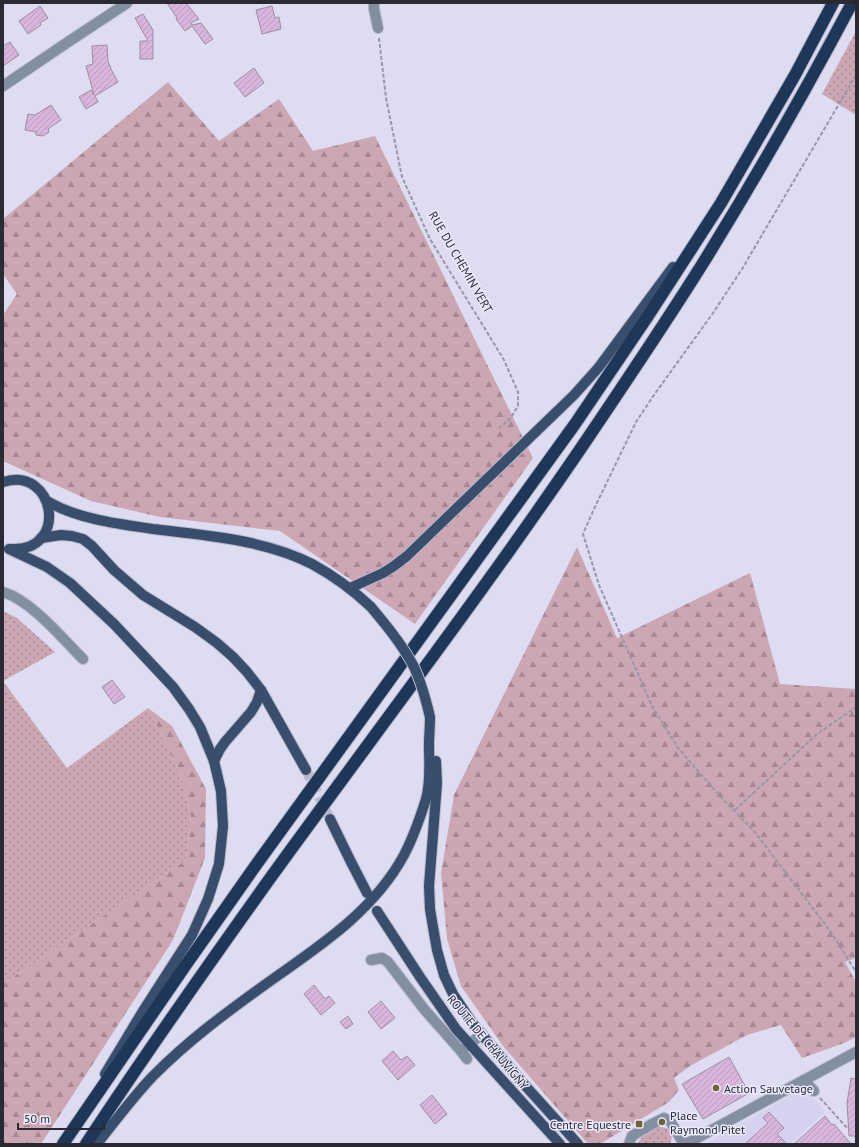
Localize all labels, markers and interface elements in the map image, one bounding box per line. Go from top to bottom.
street label: RUE DU CHEMIN VERT [426,208,496,316]
street label: ROUTE DE CHAUVIGNY [444,992,532,1092]
place label: Action Sauvetage [724,1081,813,1096]
marker: Action Sauvetage [711,1083,721,1093]
scale bar [18,1105,104,1131]
place label: Place Raymond Pitet [670,1108,745,1137]
text: 50 m [24,1111,50,1126]
place label: Centre Equestre [550,1117,631,1132]
marker: Place Raymond Pitet [657,1117,667,1127]
marker: Centre Equestre [634,1119,644,1129]

